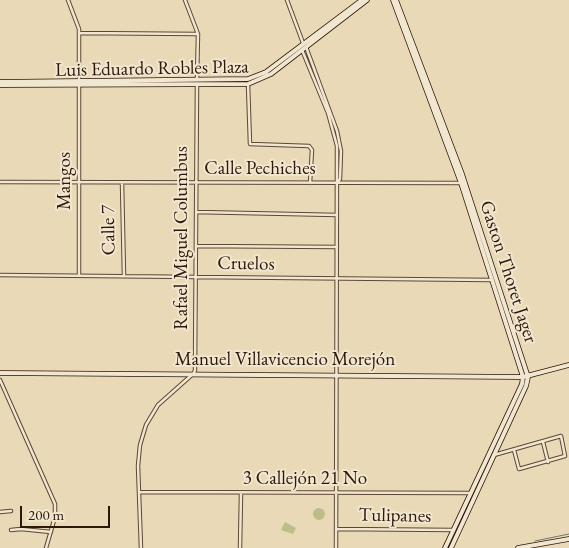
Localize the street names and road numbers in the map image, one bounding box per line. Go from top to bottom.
street label: Luis Eduardo Robles Plaza [55,56,249,82]
street label: Rafael Miguel Columbus [171,146,193,330]
street label: Mangos [54,152,76,210]
street label: Calle Pechiches [204,158,316,180]
street label: Gaston Thoret Jager [474,198,542,346]
street label: Calle 7 [97,205,121,255]
street label: Cruelos [217,252,275,276]
street label: Manuel Villavicencio Morejón [175,349,395,371]
street label: 3 Callejón 21 No [243,468,367,490]
street label: Tulipanes [359,504,431,528]

